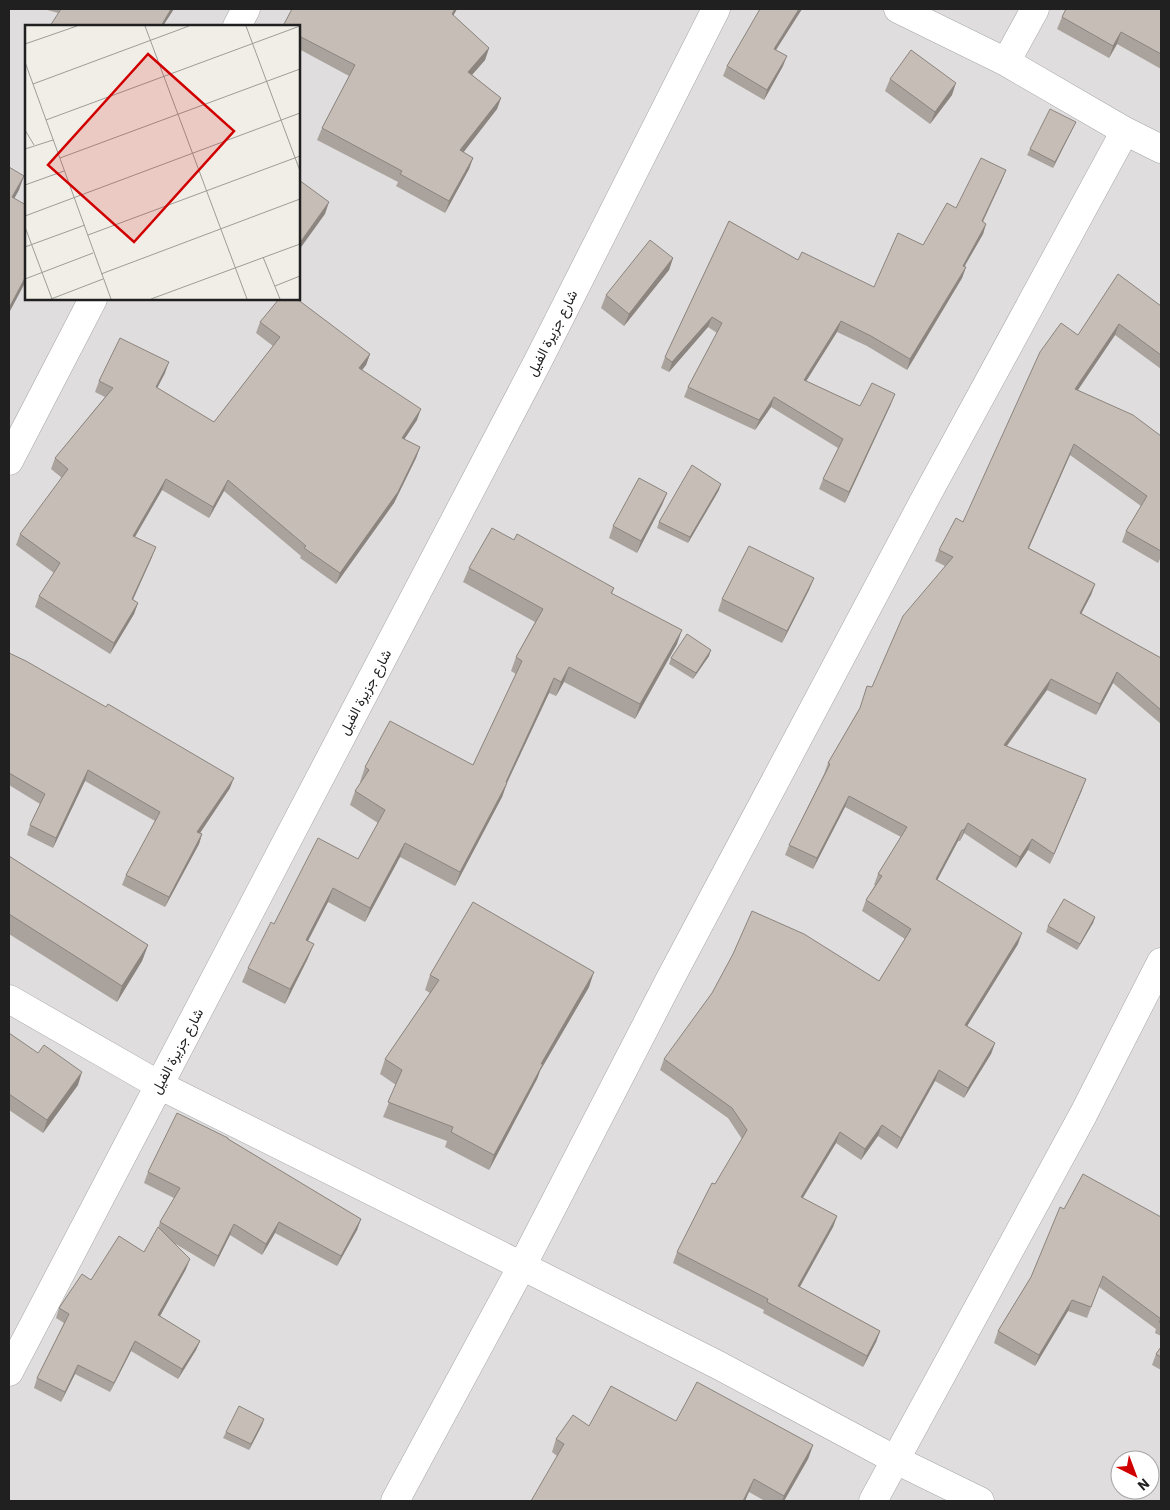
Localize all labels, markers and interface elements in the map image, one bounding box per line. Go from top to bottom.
inset map [25,25,300,300]
street label: شارع جزيرة الفيل [523,287,583,380]
street label: شارع جزيرة الفيل [335,646,397,739]
street label: شارع جزيرة الفيل [147,1005,209,1098]
north arrow [1110,1450,1160,1500]
text: N [1134,1475,1153,1495]

